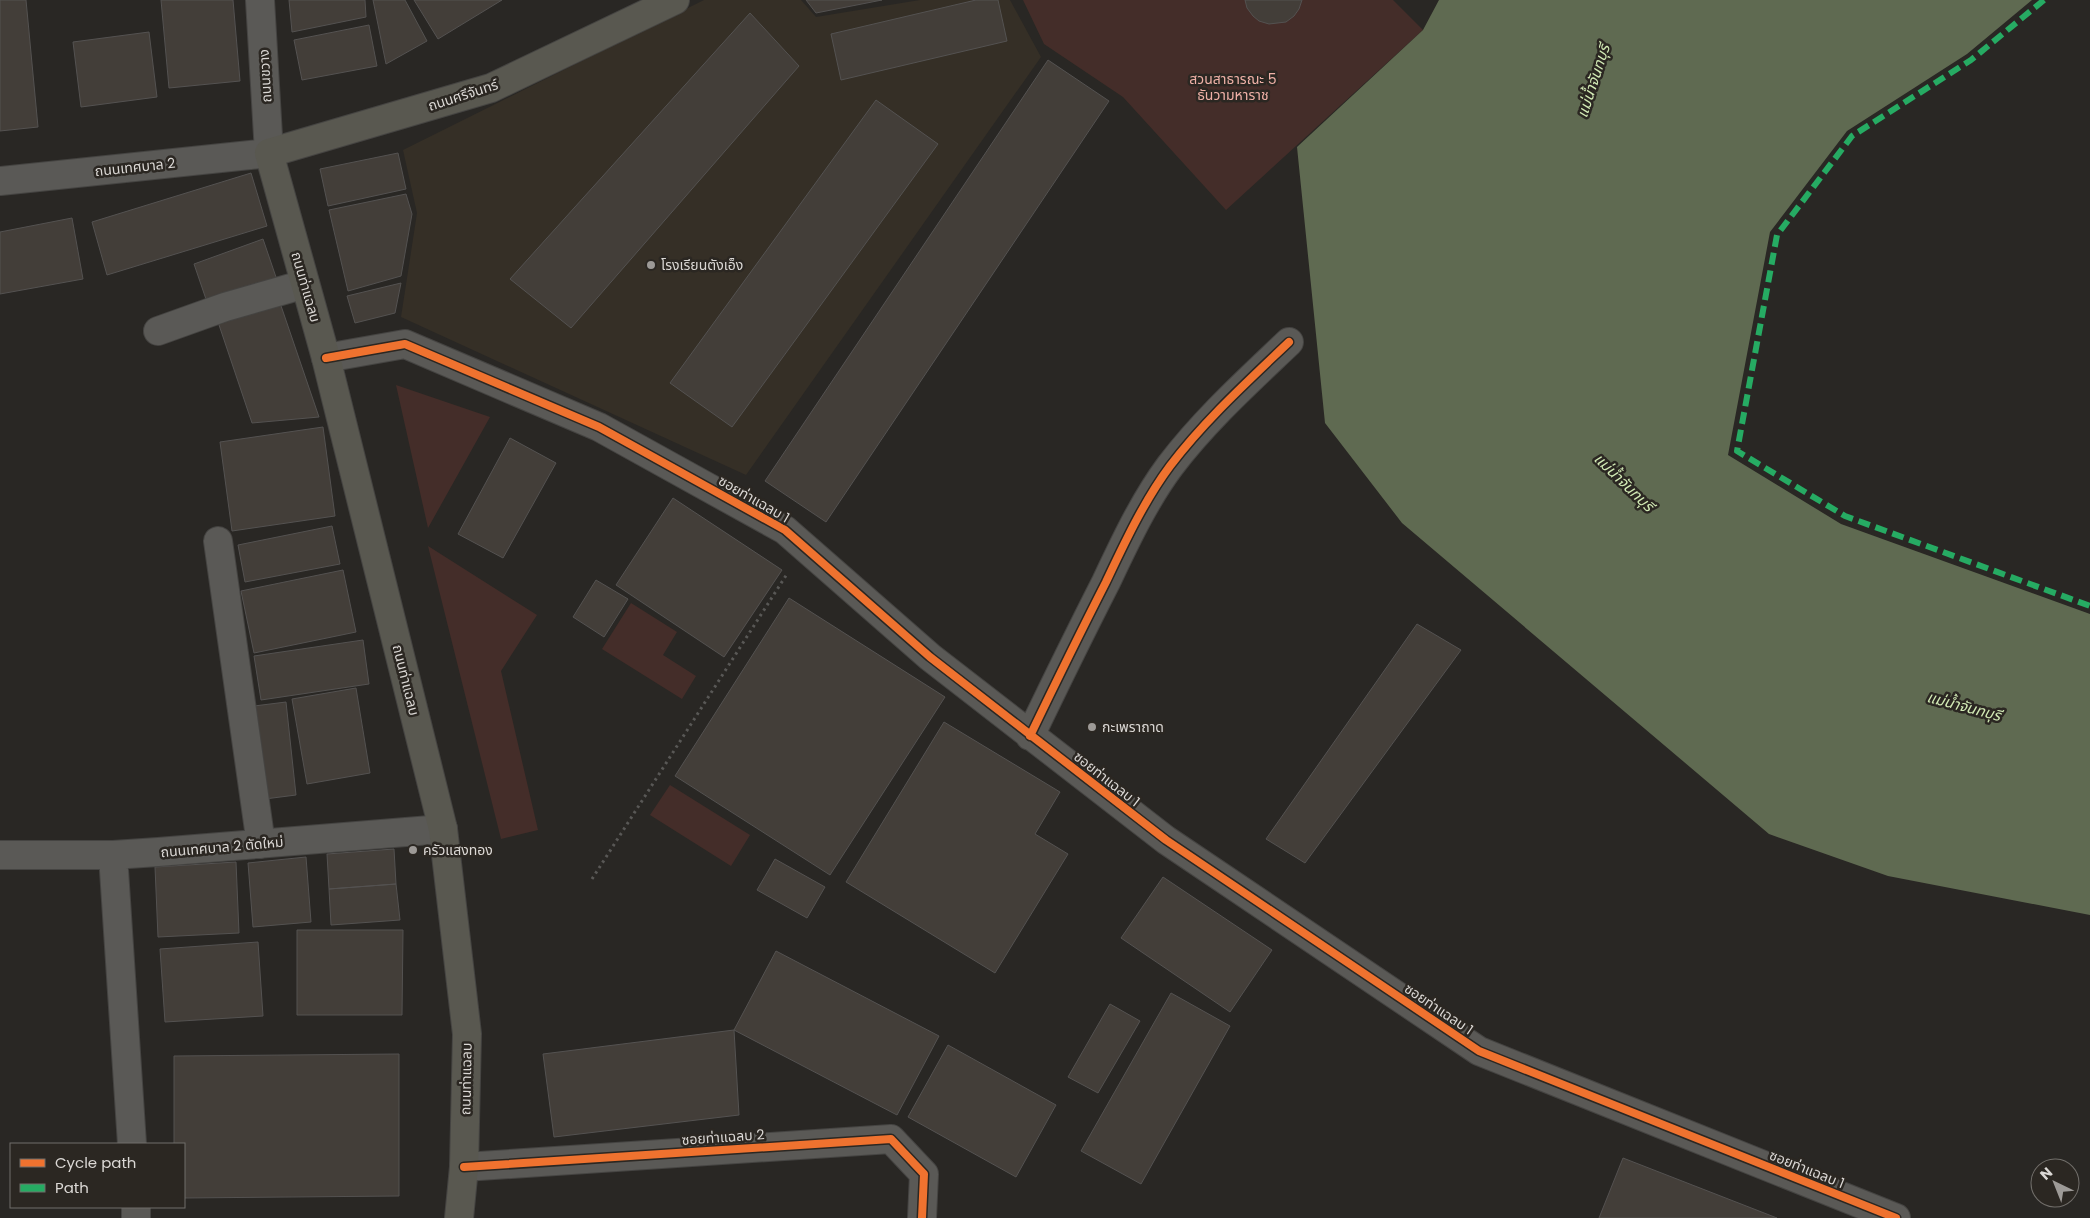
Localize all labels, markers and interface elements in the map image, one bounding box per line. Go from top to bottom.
water label: แม่น้ำจันทบุรี [1571,39,1616,120]
street label: ถนนขวาง [254,49,276,103]
park label: สวนสาธารณะ 5 ธันวามหาราช [1189,69,1277,105]
street label: ถนนศรีจันทร์ [425,74,501,116]
street label: ถนนเทศบาล 2 [94,153,176,181]
street label: ถนนท่าแฉลบ [286,249,326,325]
place label: โรงเรียนตังเอ็ง [661,255,743,275]
marker: โรงเรียนตังเอ็ง [645,259,657,271]
water label: แม่น้ำจันทบุรี [1589,448,1660,518]
street label: ซอยท่าแฉลบ 1 [715,471,793,527]
street label: ถนนท่าแฉลบ [388,642,424,718]
water label: แม่น้ำจันทบุรี [1925,686,2006,727]
place label: กะเพราถาด [1102,717,1164,737]
marker: กะเพราถาด [1086,721,1098,733]
street label: ซอยท่าแฉลบ 1 [1070,747,1144,811]
street label: ถนนเทศบาล 2 ตัดใหม่ [160,832,284,862]
place label: ครัวแสงทอง [423,840,493,860]
marker: ครัวแสงทอง [407,844,419,856]
street label: ซอยท่าแฉลบ 1 [1401,979,1477,1039]
street label: ถนนท่าแฉลบ [455,1043,477,1115]
street label: ซอยท่าแฉลบ 2 [681,1124,765,1150]
legend [10,1143,185,1208]
street label: ซอยท่าแฉลบ 1 [1766,1145,1848,1193]
text: Cycle path [55,1152,136,1173]
north arrow [2030,1158,2080,1208]
text: N [2035,1163,2057,1184]
text: Path [55,1177,89,1198]

